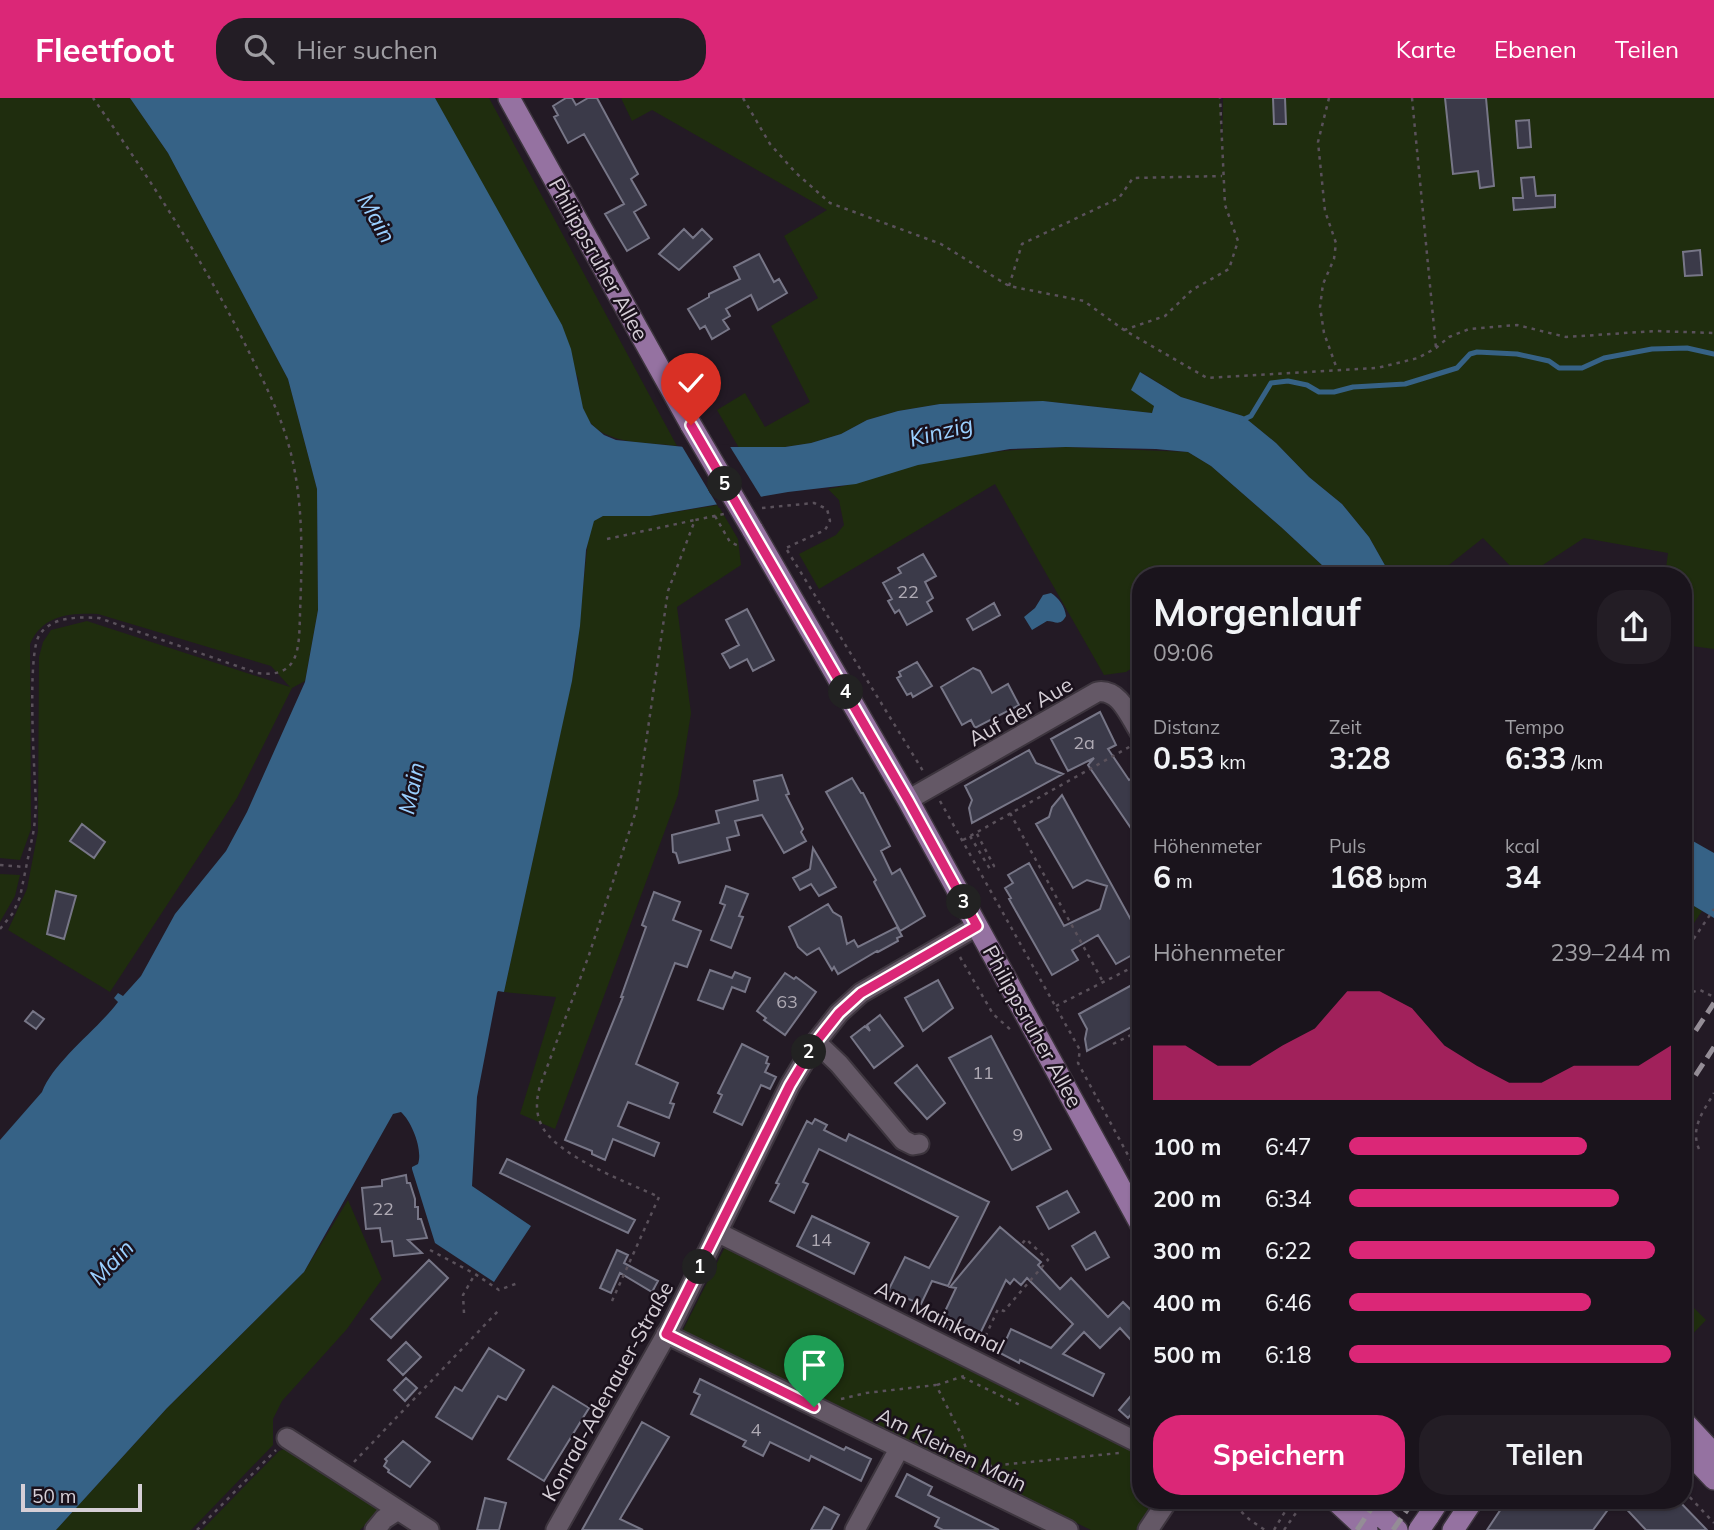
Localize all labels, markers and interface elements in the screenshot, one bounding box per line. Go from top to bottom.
search box [216,18,706,81]
text: Fleetfoot [35,29,174,70]
icon: search [240,30,278,68]
text: Hier suchen [296,33,438,66]
text: Karte [1396,34,1456,64]
text: Ebenen [1494,34,1577,64]
text: Teilen [1615,34,1679,64]
street label: Philippsruher Allee [544,173,654,345]
water label: Main [351,188,403,248]
pin [661,353,721,425]
icon: check [672,364,710,402]
water label: Kinzig [906,409,976,453]
pin: 5 [708,466,742,502]
text: 5 [719,471,730,495]
house number: 22 [897,580,919,603]
text: Morgenlauf [1153,588,1361,636]
button: share [1597,590,1671,664]
text: 09:06 [1153,638,1213,667]
street label: Auf der Aue [963,671,1077,751]
pin: 4 [828,674,864,710]
text: 4 [840,679,851,703]
text: Distanz [1153,715,1220,739]
text: Zeit [1329,715,1362,739]
text: Tempo [1505,715,1564,739]
house number: 2a [1073,731,1095,754]
text: 0.53 [1153,739,1214,777]
text: 3:28 [1329,739,1390,777]
text: 6:33 [1505,739,1566,777]
text: km [1214,750,1246,774]
text: /km [1566,750,1603,774]
water label: Main [391,759,431,817]
text: Höhenmeter [1153,834,1262,858]
text: Puls [1329,834,1366,858]
text: kcal [1505,834,1540,858]
text: 6 [1153,858,1171,896]
text: 168 [1329,858,1383,896]
text: 34 [1505,858,1541,896]
text: m [1171,869,1193,893]
text: bpm [1383,869,1427,893]
pin: 3 [946,884,982,920]
text: 3 [958,889,969,913]
text: Höhenmeter [1153,938,1285,967]
text: 239–244 m [1550,938,1671,967]
street label: Philippsruher Allee [978,940,1088,1112]
house number: 63 [776,990,798,1013]
pin: 2 [792,1034,826,1070]
text: 2 [803,1039,814,1063]
house number: 11 [972,1061,994,1084]
house number: 9 [1013,1123,1023,1146]
text: 100 m [1153,1132,1221,1161]
text: 6:47 [1265,1132,1312,1161]
text: 200 m [1153,1184,1221,1213]
text: 6:34 [1265,1184,1312,1213]
house number: 22 [372,1197,394,1220]
house number: 14 [810,1228,832,1251]
water label: Main [82,1233,140,1291]
text: 300 m [1153,1236,1221,1265]
text: 6:22 [1265,1236,1312,1265]
pin: 1 [682,1250,718,1284]
text: 1 [694,1254,705,1278]
street label: Am Mainkanal [871,1275,1009,1359]
street label: Konrad-Adenauer-Straße [536,1276,678,1506]
text: 400 m [1153,1288,1221,1317]
text: 6:46 [1265,1288,1312,1317]
pin [784,1335,844,1407]
text: 500 m [1153,1340,1221,1369]
text: 6:18 [1265,1340,1312,1369]
icon: arrive [795,1346,833,1384]
street label: Am Kleinen Main [873,1401,1031,1497]
button: Speichern [1153,1415,1405,1495]
button: Teilen [1419,1415,1671,1495]
house number: 4 [751,1418,762,1441]
scale bar [21,1481,142,1513]
text: 50 m [32,1484,76,1508]

